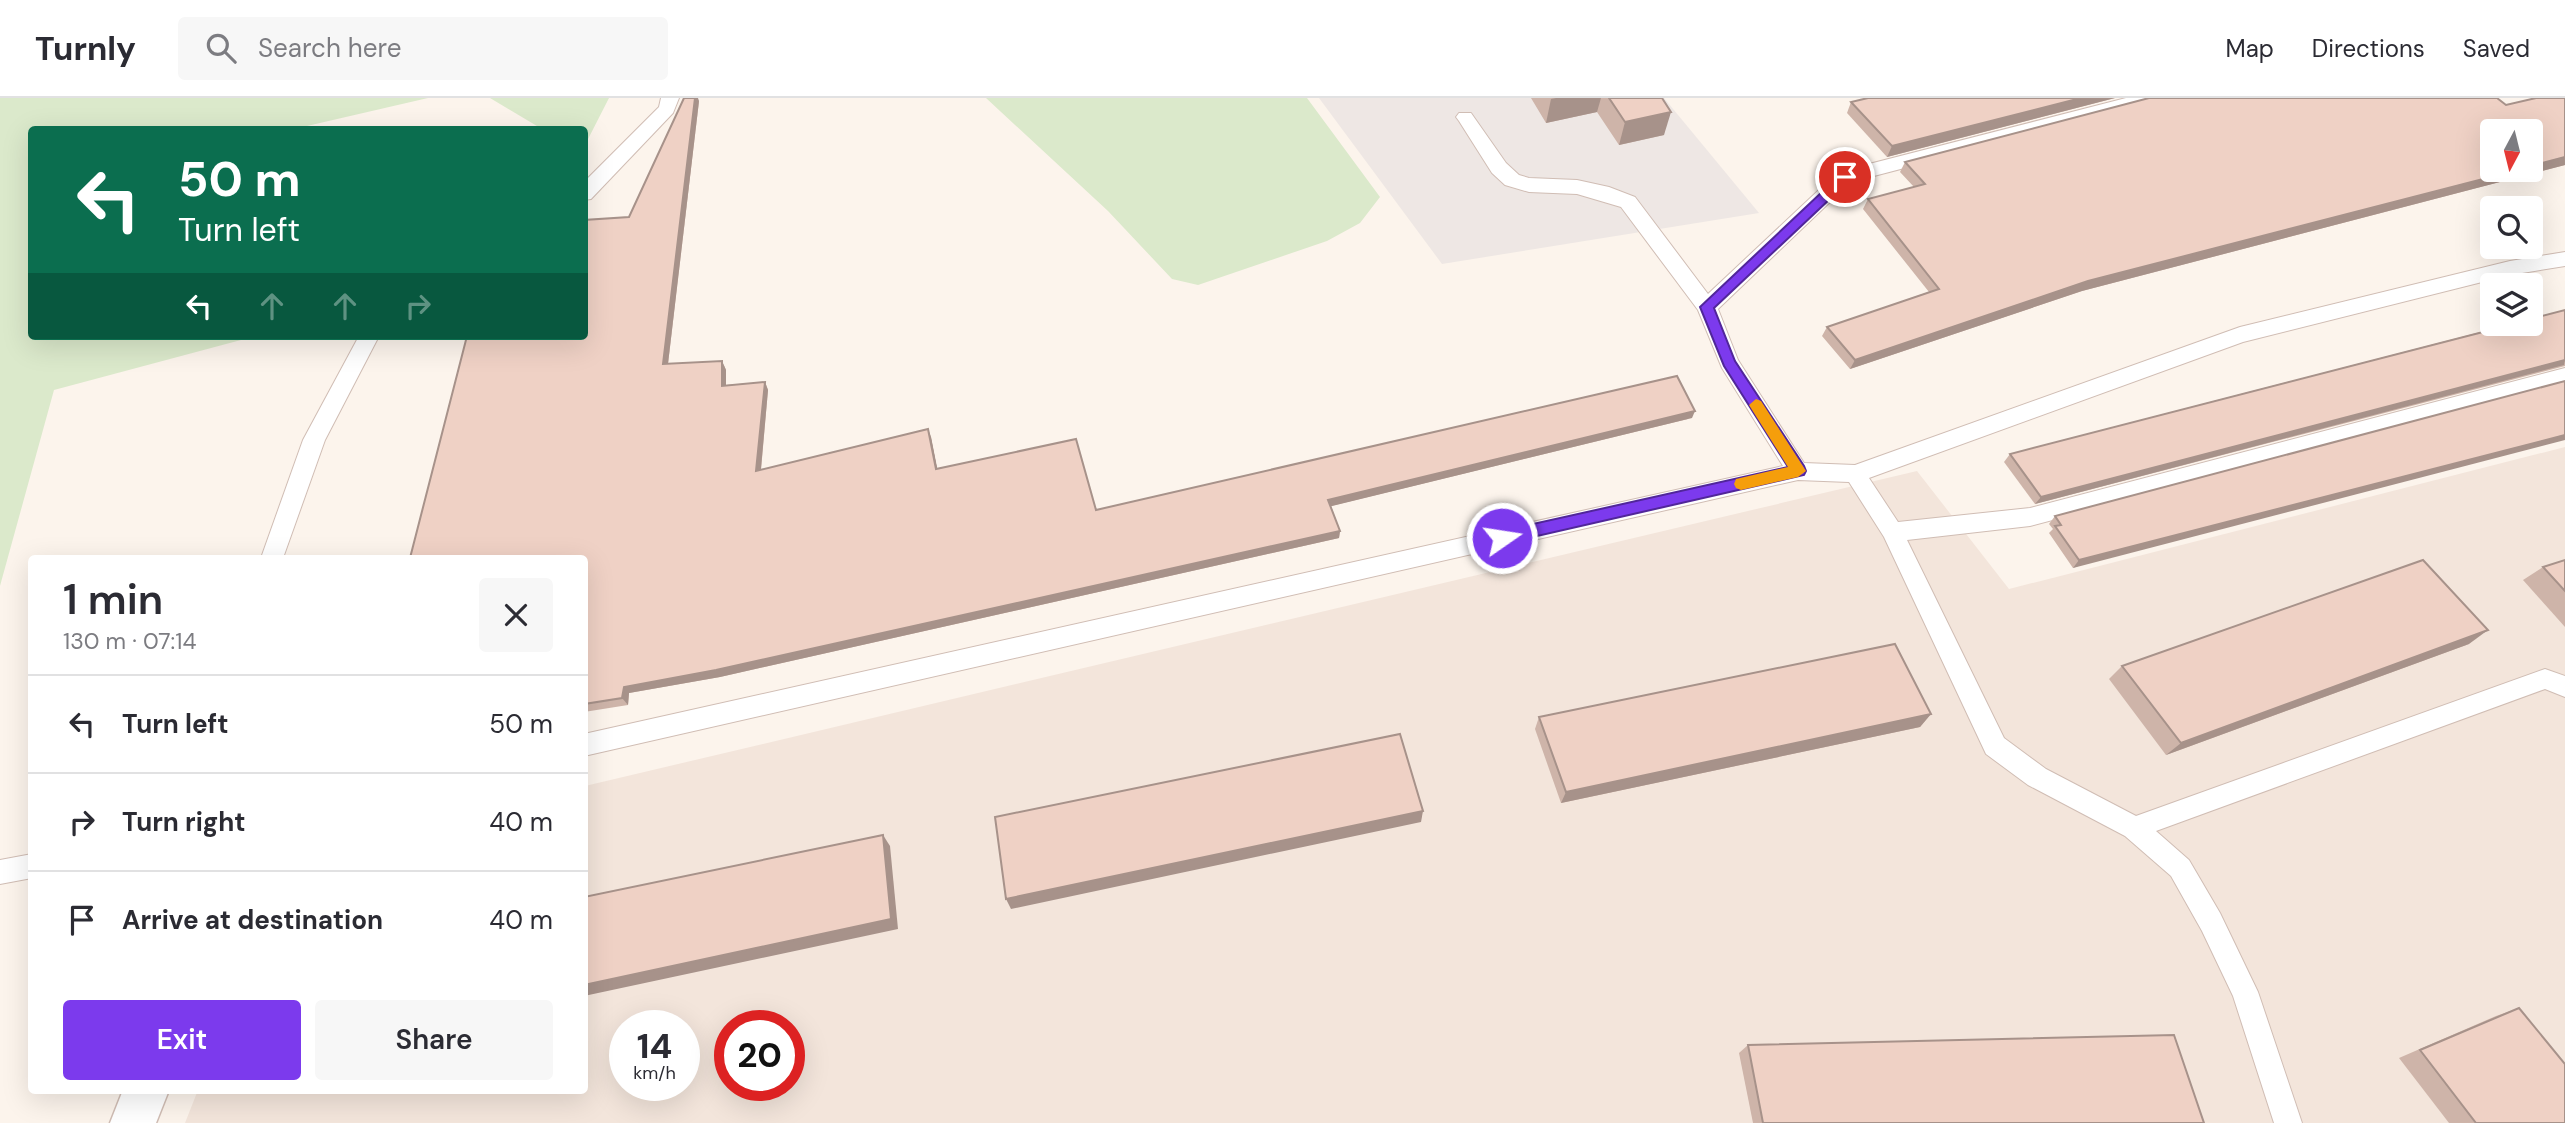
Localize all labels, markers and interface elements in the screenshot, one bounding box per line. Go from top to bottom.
search box [178,17,668,80]
text: Turnly [35,27,136,70]
icon: search [202,29,240,67]
text: Search here [258,31,401,65]
text: Map [2226,33,2274,64]
text: Directions [2312,33,2425,64]
text: Saved [2463,33,2530,64]
north arrow [2480,119,2543,182]
map controls [2480,119,2543,336]
text: 50 m [178,147,301,211]
pin [1815,147,1875,207]
icon: left [63,154,154,245]
icon: arrive [1826,158,1864,196]
button: search [2480,196,2543,259]
text: Turn left [178,209,300,251]
button: layers [2480,273,2543,336]
icon: left [180,287,218,325]
icon: ahead [253,287,291,325]
icon: ahead [326,287,364,325]
icon: right [399,287,437,325]
position arrow [1465,501,1539,575]
text: 1 min [63,572,163,627]
button: close [479,578,553,652]
text: 130 m · 07:14 [63,626,196,656]
icon: left [63,705,101,743]
text: Turn left [122,707,229,741]
text: 50 m [489,707,553,741]
icon: right [63,803,101,841]
text: Turn right [122,805,246,839]
text: 40 m [489,805,553,839]
icon: arrive [63,901,101,939]
text: Arrive at destination [122,903,383,937]
text: 40 m [489,903,553,937]
button: Exit [63,1000,301,1080]
button: Share [315,1000,553,1080]
speed limit sign: 20 [714,1010,805,1101]
text: 14 [637,1023,672,1069]
text: km/h [633,1061,676,1085]

